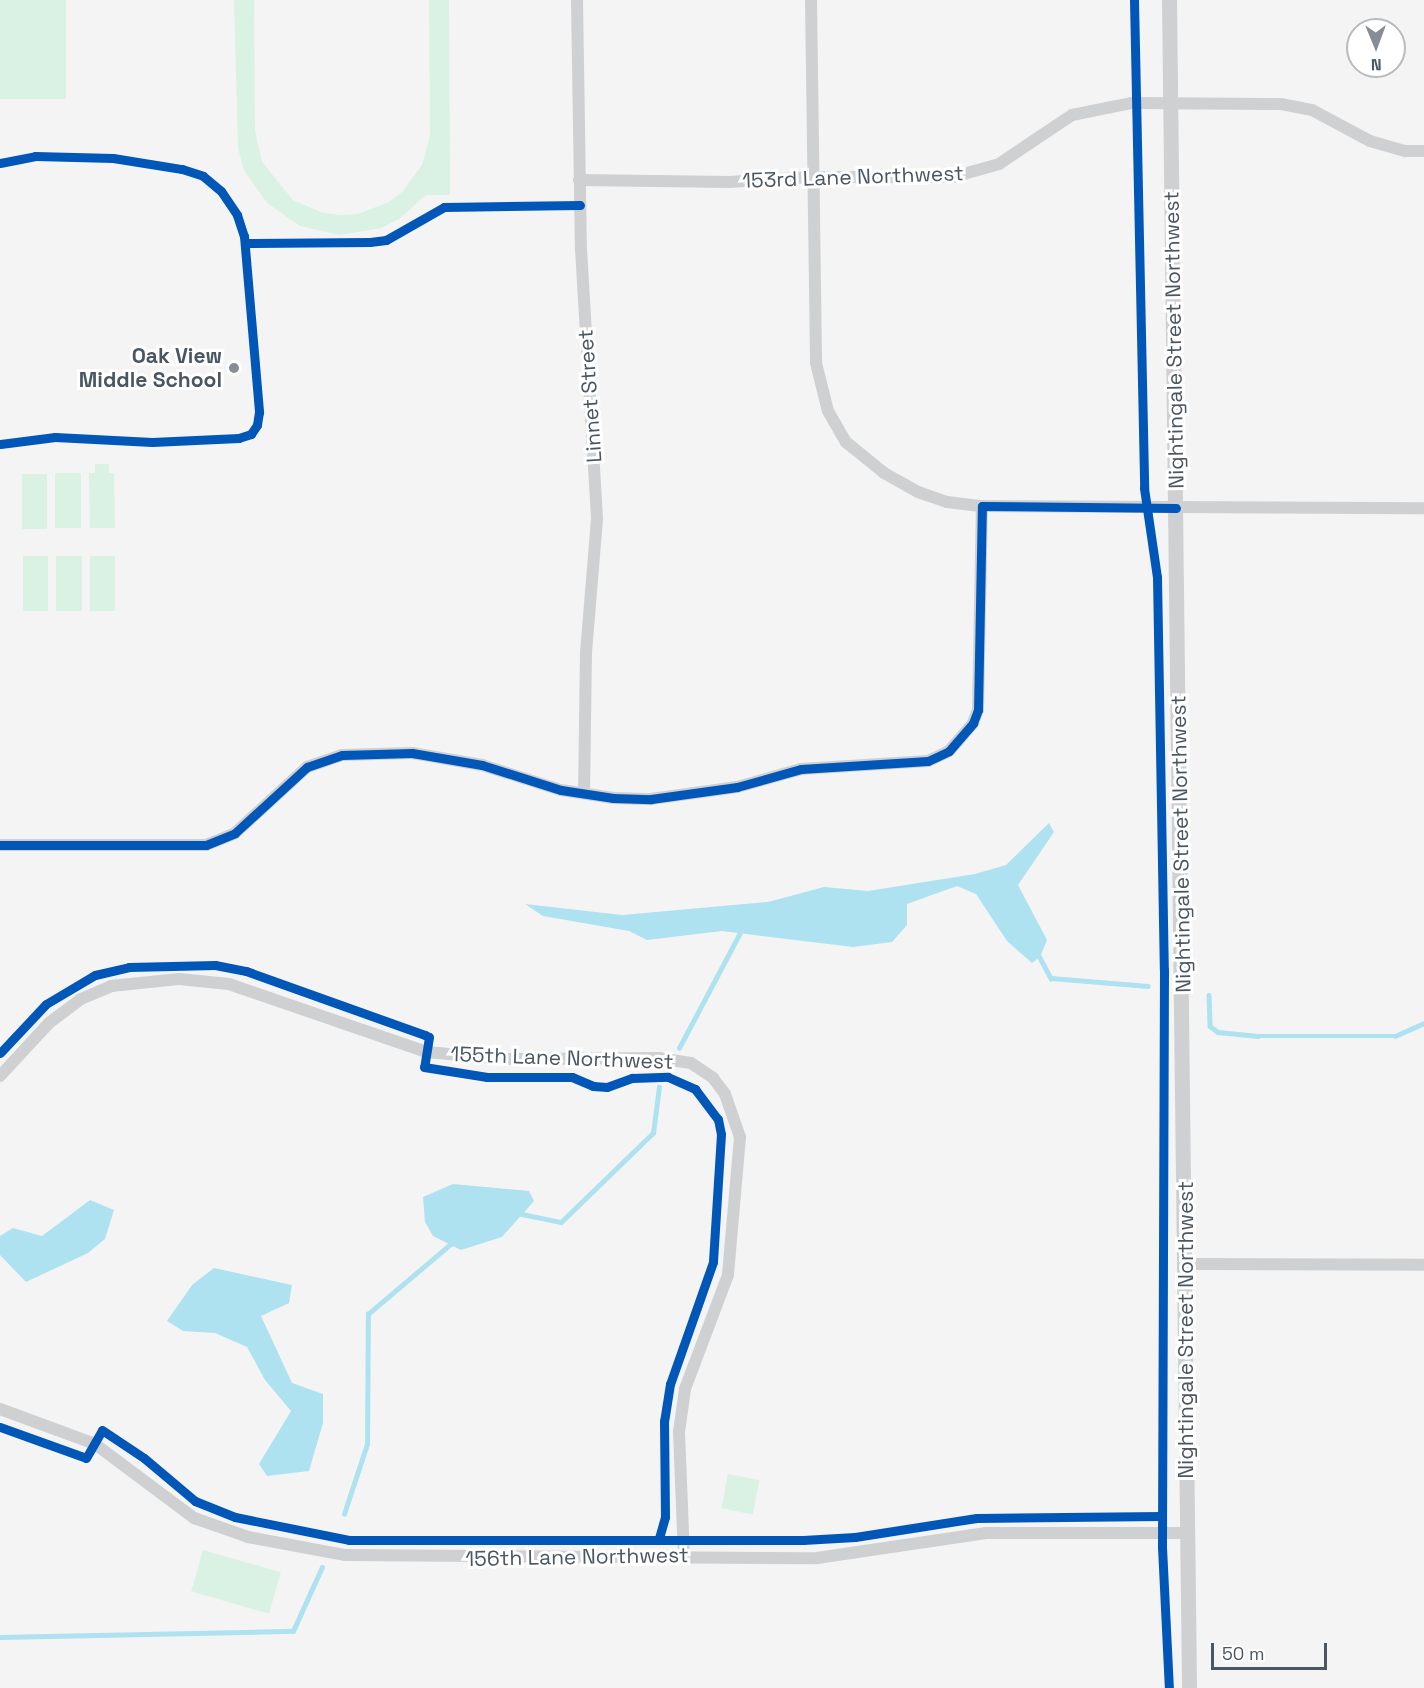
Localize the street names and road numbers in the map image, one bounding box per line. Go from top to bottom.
street label: 153rd Lane Northwest [742,161,964,193]
street label: Nightingale Street Northwest [1159,191,1189,489]
street label: Linnet Street [573,328,607,464]
street label: Nightingale Street Northwest [1166,695,1196,993]
street label: 155th Lane Northwest [450,1042,674,1074]
street label: Nightingale Street Northwest [1173,1181,1199,1479]
street label: 156th Lane Northwest [465,1542,689,1572]

